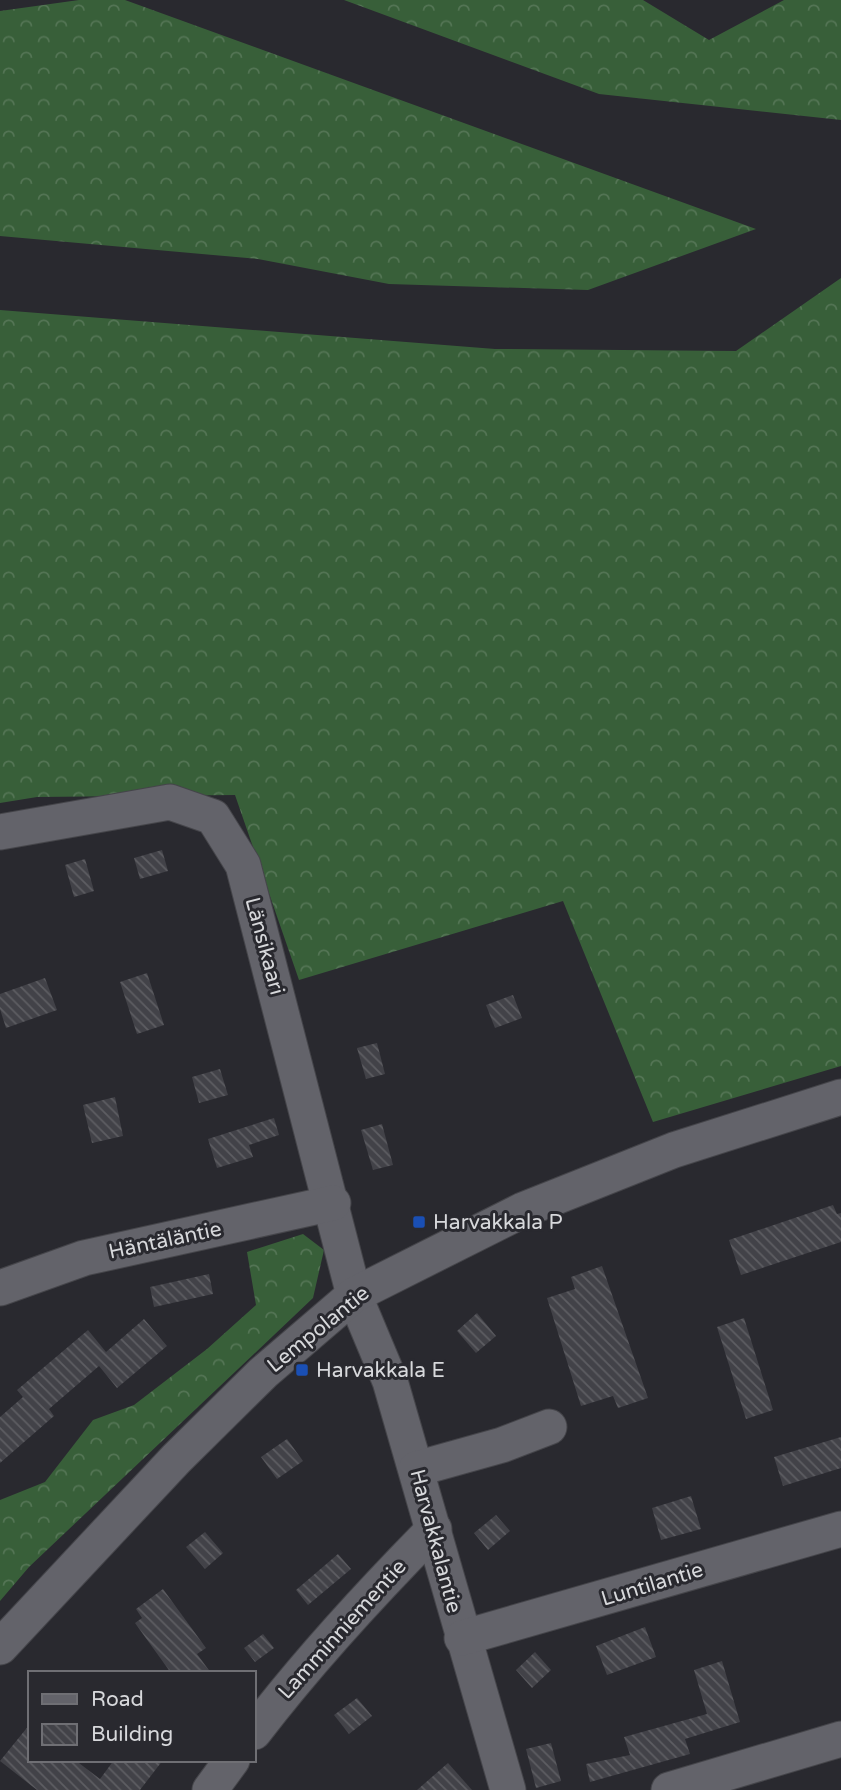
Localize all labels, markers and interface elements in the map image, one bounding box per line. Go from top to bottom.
street label: Länsikaari [239,895,290,998]
place label: Harvakkala P [433,1210,563,1235]
marker: Harvakkala P [411,1214,427,1230]
street label: Häntäläntie [106,1216,224,1265]
street label: Lempolantie [262,1281,374,1378]
place label: Harvakkala E [316,1358,445,1383]
marker: Harvakkala E [294,1362,310,1378]
street label: Harvakkalantie [404,1467,467,1616]
street label: Lamminniementie [273,1554,412,1704]
street label: Luntilantie [598,1557,706,1612]
legend [28,1671,256,1762]
text: Road [91,1687,144,1712]
text: Building [91,1722,173,1747]

